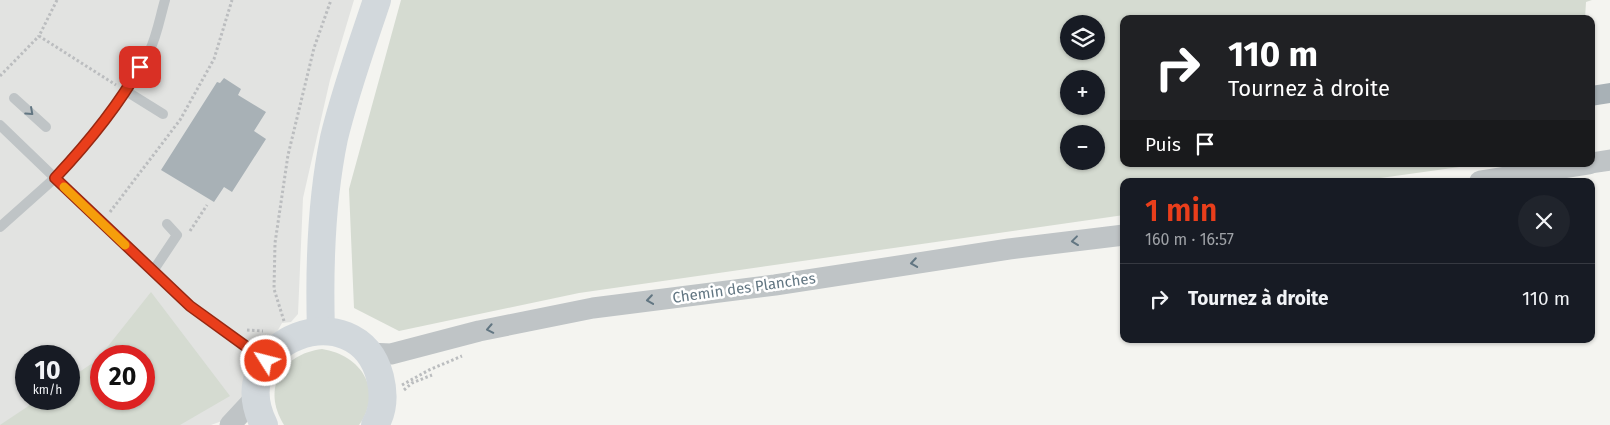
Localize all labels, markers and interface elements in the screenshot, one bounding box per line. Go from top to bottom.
map controls [1060,15,1105,170]
button: layers [1060,15,1105,60]
text: 110 m [1228,33,1318,75]
icon: right [1145,35,1210,100]
pin [119,46,161,88]
icon: arrive [126,53,154,81]
button: + [1060,70,1105,115]
text: Tournez à droite [1228,75,1390,102]
one-way arrow [24,106,33,115]
button: − [1060,125,1105,170]
icon: arrive [1191,130,1219,158]
text: Puis [1145,133,1181,156]
text: 1 min [1145,193,1217,229]
button: close [1518,195,1570,247]
text: 160 m · 16:57 [1145,230,1234,249]
one-way arrow [1071,235,1079,246]
one-way arrow [910,258,919,268]
street label: Chemin des Planches [671,269,817,307]
icon: right [1145,285,1173,313]
text: Tournez à droite [1188,287,1329,310]
text: 110 m [1522,287,1570,310]
one-way arrow [645,295,654,305]
one-way arrow [485,323,494,333]
position arrow [239,334,291,386]
speed limit sign: 20 [90,345,155,410]
text: 10 [34,356,61,386]
text: km/h [33,383,62,397]

